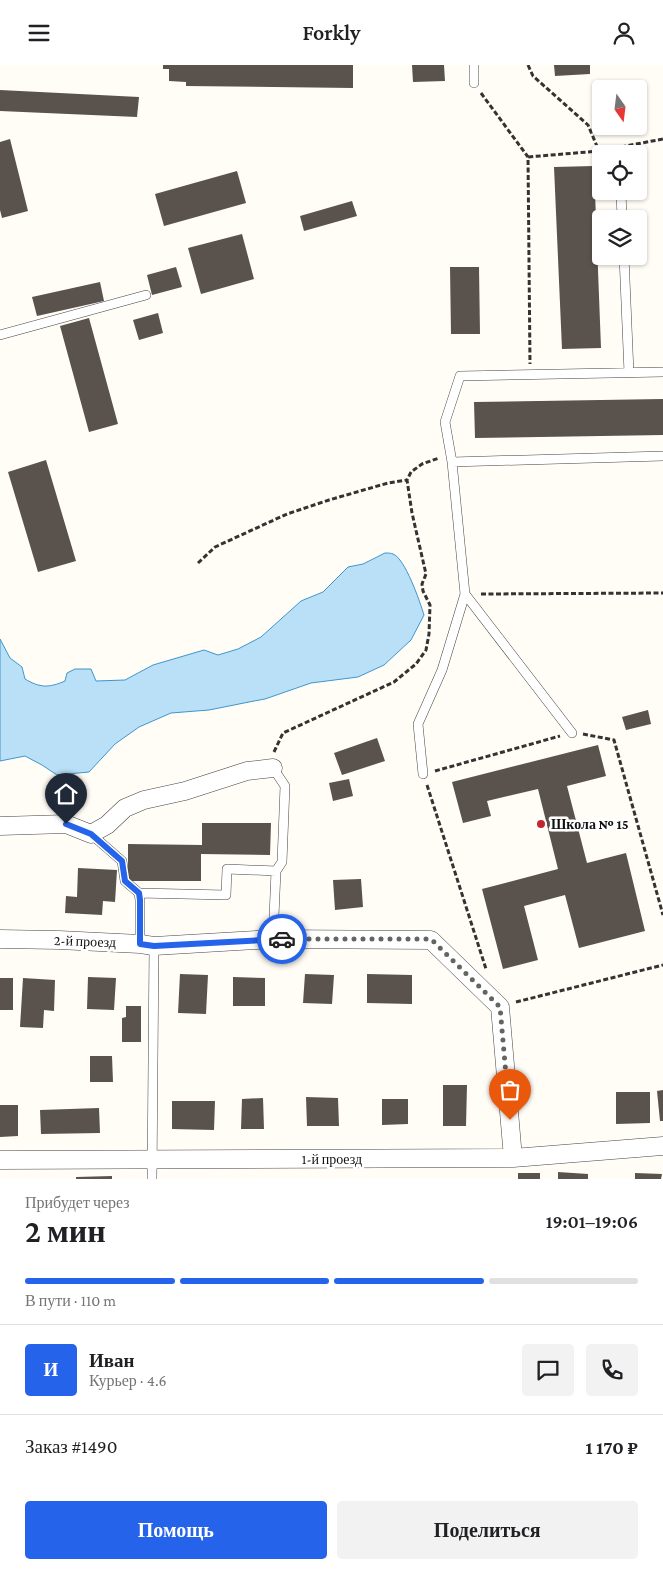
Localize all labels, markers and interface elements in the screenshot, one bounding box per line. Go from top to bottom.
icon: menu [25,19,53,47]
icon: person [610,19,638,47]
text: Forkly [302,20,361,45]
north arrow [592,80,648,135]
map controls [592,80,647,265]
button: locate [592,145,647,200]
button: layers [592,210,647,265]
pin [45,773,87,824]
icon: home [52,780,80,808]
place label: Школа № 15 [551,816,629,832]
marker: Школа № 15 [535,818,547,830]
courier [257,914,307,964]
icon: car [268,925,296,953]
street label: 2-й проезд [54,932,116,950]
pin [489,1069,531,1120]
icon: bag [496,1076,524,1104]
street label: 1-й проезд [302,1151,362,1167]
text: Прибудет через [25,1194,130,1211]
text: 19:01–19:06 [546,1211,638,1232]
text: 2 мин [25,1213,106,1249]
text: В пути · 110 m [25,1292,116,1309]
button: chat [522,1344,574,1396]
button: phone [586,1344,638,1396]
text: Иван [89,1350,135,1371]
text: И [44,1359,58,1380]
text: Курьер · 4.6 [89,1372,167,1389]
text: Заказ #1490 [25,1436,117,1457]
text: 1 170 ₽ [585,1437,638,1458]
button: Помощь [25,1501,327,1559]
button: Поделиться [337,1501,638,1559]

